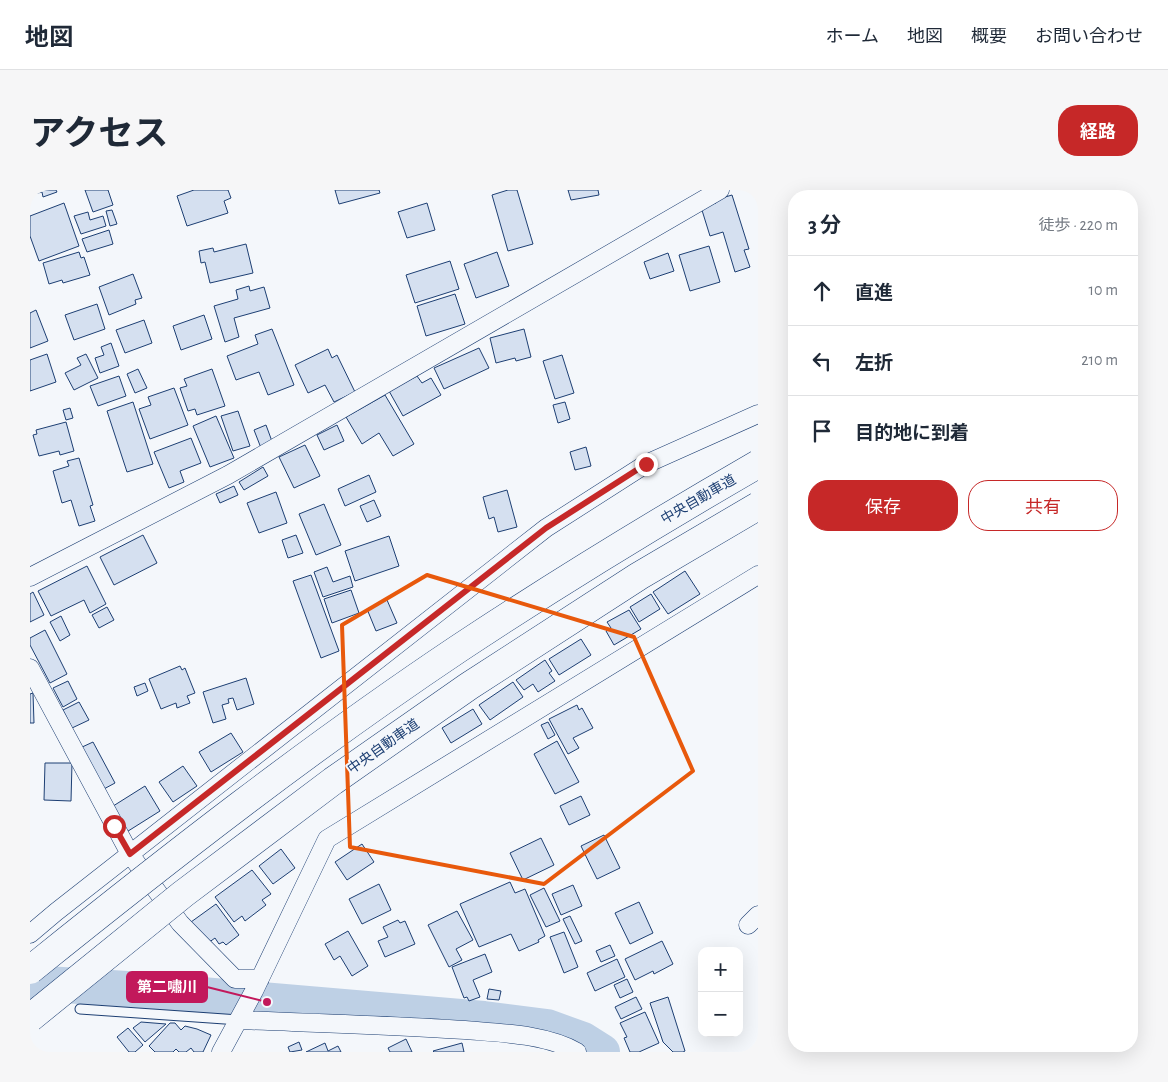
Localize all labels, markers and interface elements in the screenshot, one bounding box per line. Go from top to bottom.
text: 地図 [25,26,73,50]
text: ホーム [826,28,879,46]
text: 地図 [907,28,943,46]
text: 概要 [971,28,1007,46]
text: お問い合わせ [1035,28,1143,46]
button: 経路 [1058,105,1138,156]
text: アクセス [30,117,168,152]
text: 3 分 [808,215,841,236]
text: 徒歩 · 220 m [1039,217,1118,233]
icon: ahead [808,277,836,305]
text: 10 m [1089,282,1118,298]
text: 直進 [855,284,893,303]
icon: left [808,347,836,375]
text: 210 m [1081,352,1118,368]
text: 左折 [855,354,893,373]
icon: arrive [808,417,836,445]
text: 目的地に到着 [855,424,969,443]
route end [635,453,658,476]
street label: 中央自動車道 [658,472,738,527]
button: 保存 [808,480,958,531]
button: 共有 [968,480,1118,531]
street label: 中央自動車道 [345,716,422,777]
route start [103,815,126,838]
map controls [698,947,743,1037]
button: + [698,947,743,992]
callout: 第二嘯川 [127,972,207,1002]
text: 第二嘯川 [137,979,197,995]
button: − [698,992,743,1037]

